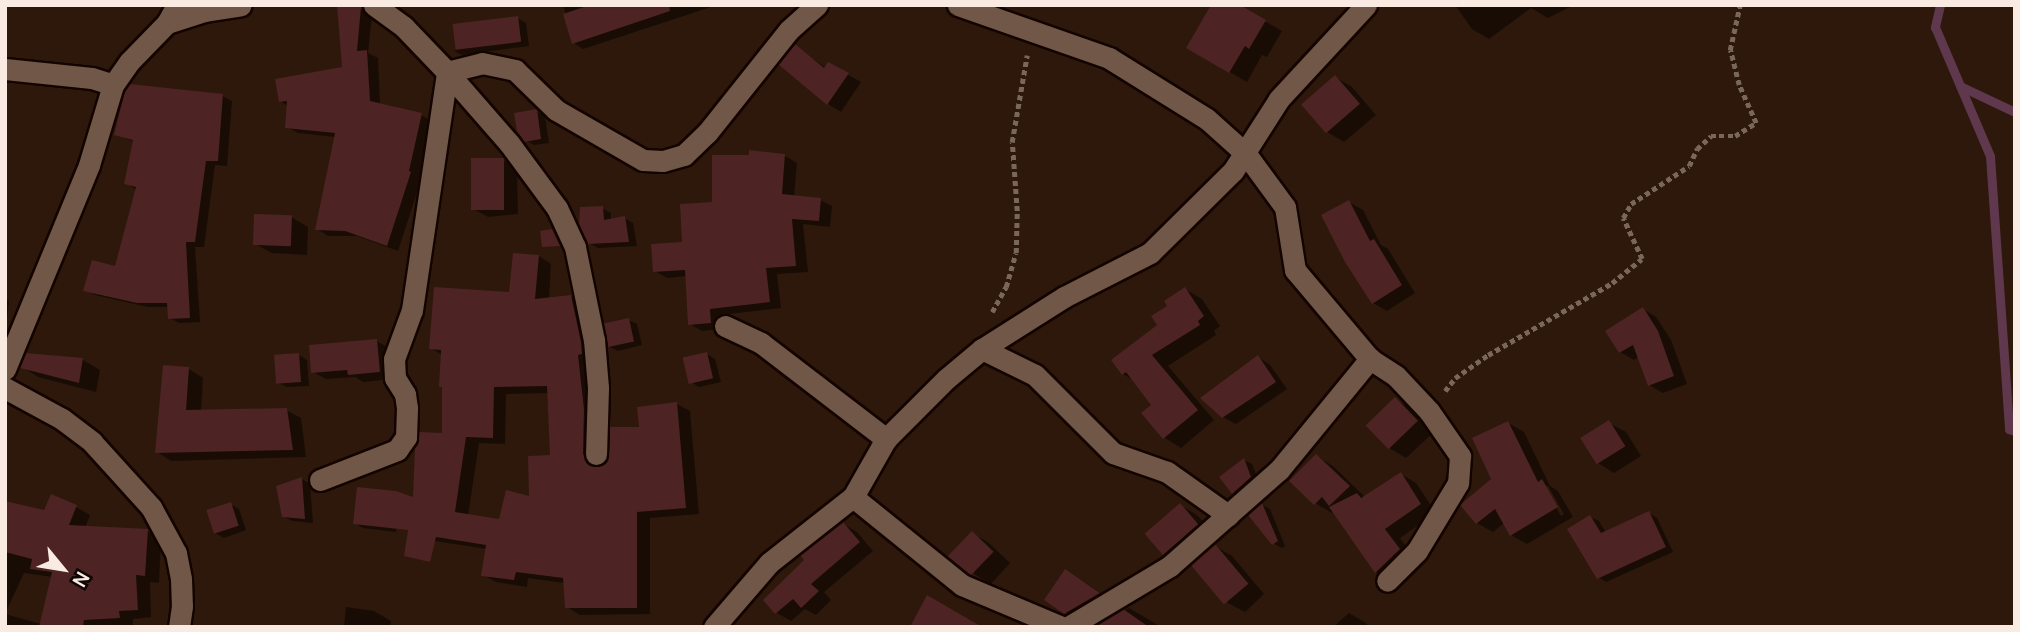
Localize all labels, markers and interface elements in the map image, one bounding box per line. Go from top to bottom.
north arrow [28,534,98,604]
text: N [67,567,96,592]

